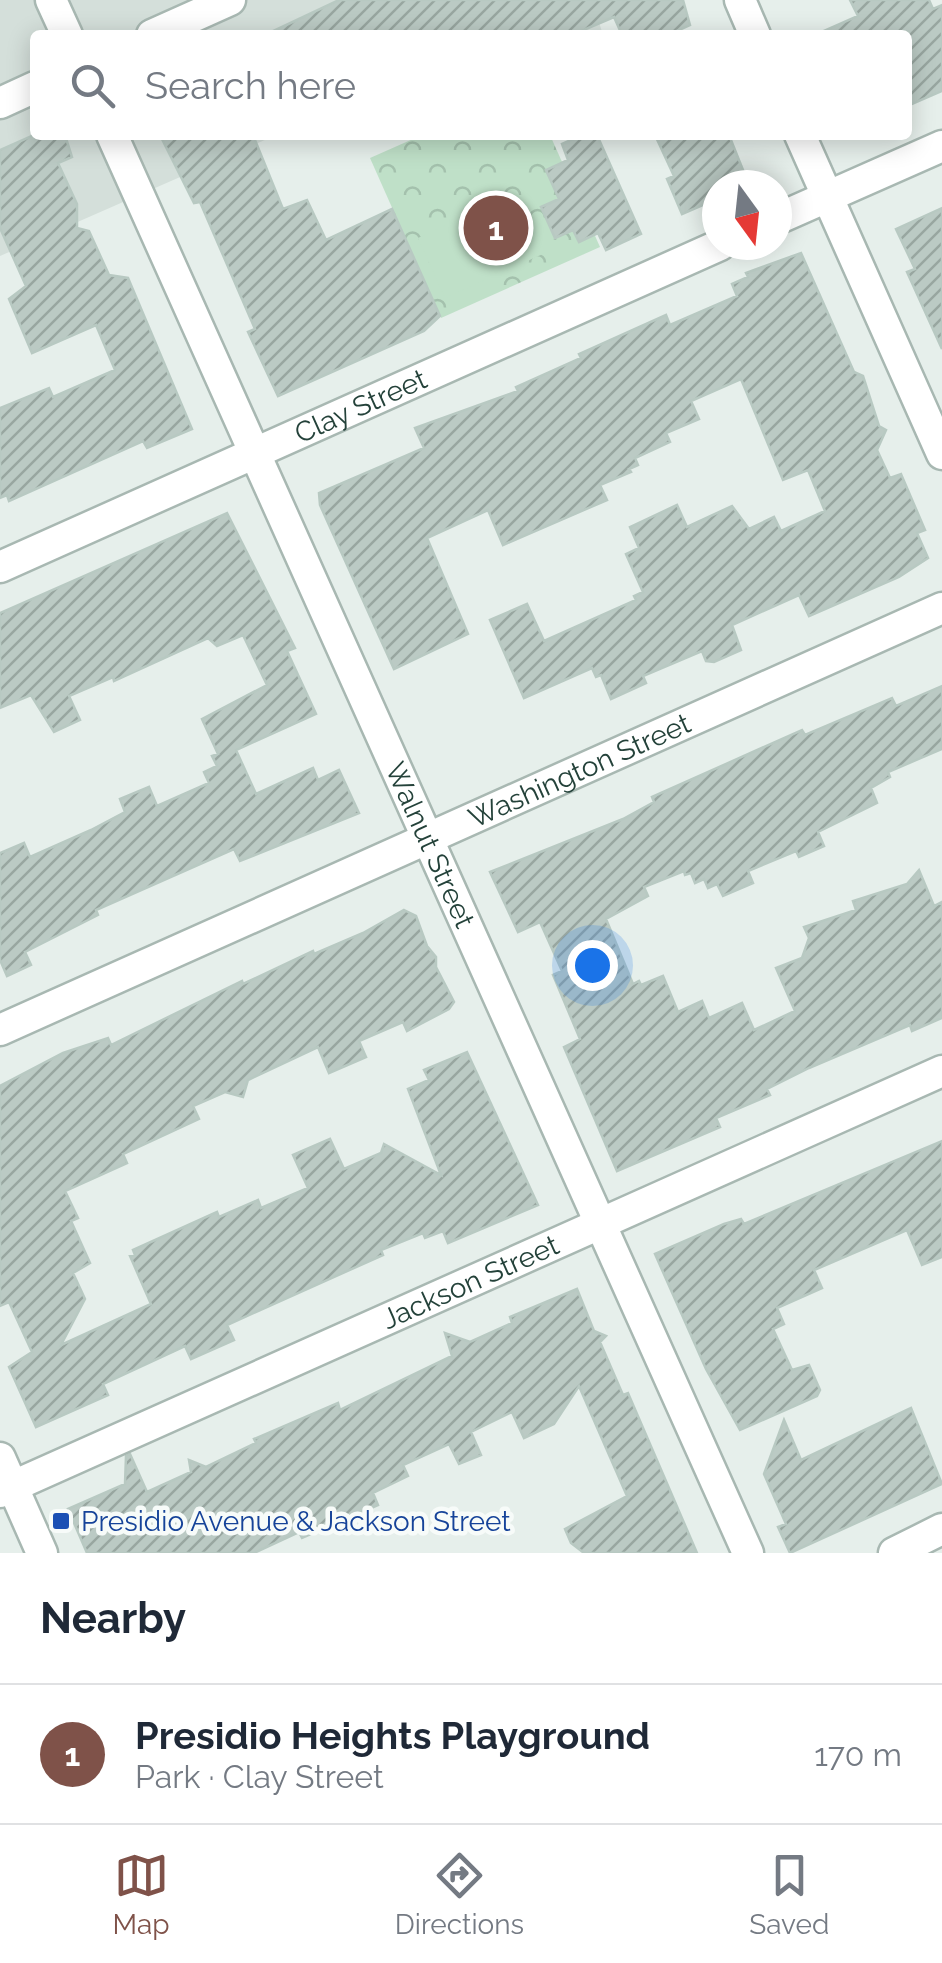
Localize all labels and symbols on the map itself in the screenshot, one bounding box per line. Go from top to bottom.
north arrow [702,170,792,260]
pin: 1 [464,190,528,266]
street label: Clay Street [290,362,432,450]
street label: Washington Street [463,706,696,834]
street label: Walnut Street [379,757,482,933]
your location [567,940,618,991]
street label: Jackson Street [377,1228,564,1336]
place label: Presidio Avenue & Jackson Street [81,1505,511,1538]
marker: Presidio Avenue & Jackson Street [50,1510,72,1532]

